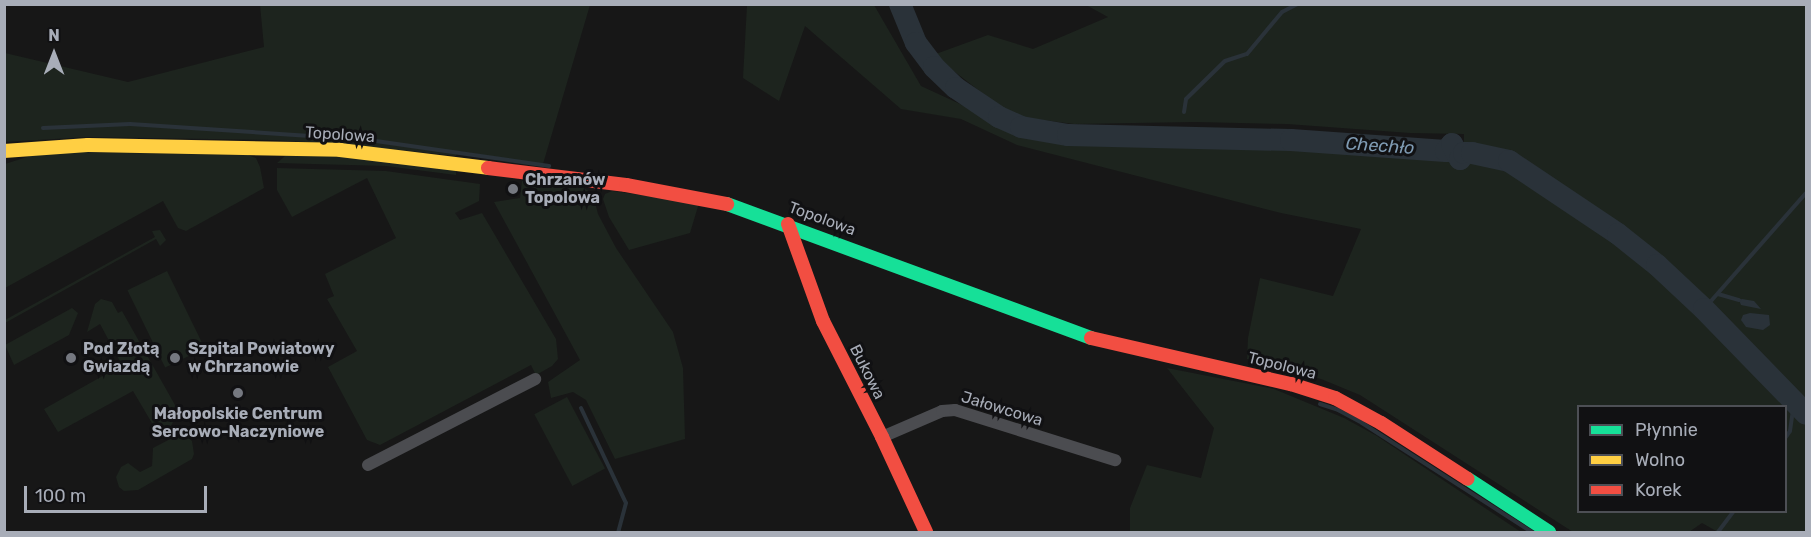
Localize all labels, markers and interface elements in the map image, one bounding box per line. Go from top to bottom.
north arrow [24,24,84,84]
text: N [48,26,60,45]
street label: Topolowa [304,123,376,147]
water label: Chechło [1345,133,1415,159]
place label: Chrzanów Topolowa [525,170,605,208]
marker: Chrzanów Topolowa [506,182,520,196]
street label: Topolowa [786,198,858,240]
place label: Pod Złotą Gwiazdą [83,339,160,377]
place label: Szpital Powiatowy w Chrzanowie [188,339,335,377]
street label: Bukowa [845,342,889,402]
street label: Topolowa [1246,348,1318,384]
marker: Szpital Powiatowy w Chrzanowie [166,349,184,367]
marker: Pod Złotą Gwiazdą [64,351,78,365]
marker: Małopolskie Centrum Sercowo-Naczyniowe [229,384,247,402]
street label: Jałowcowa [959,388,1045,430]
place label: Małopolskie Centrum Sercowo-Naczyniowe [152,404,324,442]
legend [1577,405,1787,513]
text: Płynnie [1635,419,1698,441]
text: Wolno [1635,449,1685,471]
scale bar [27,474,210,512]
text: Korek [1635,479,1682,501]
text: 100 m [35,485,86,507]

